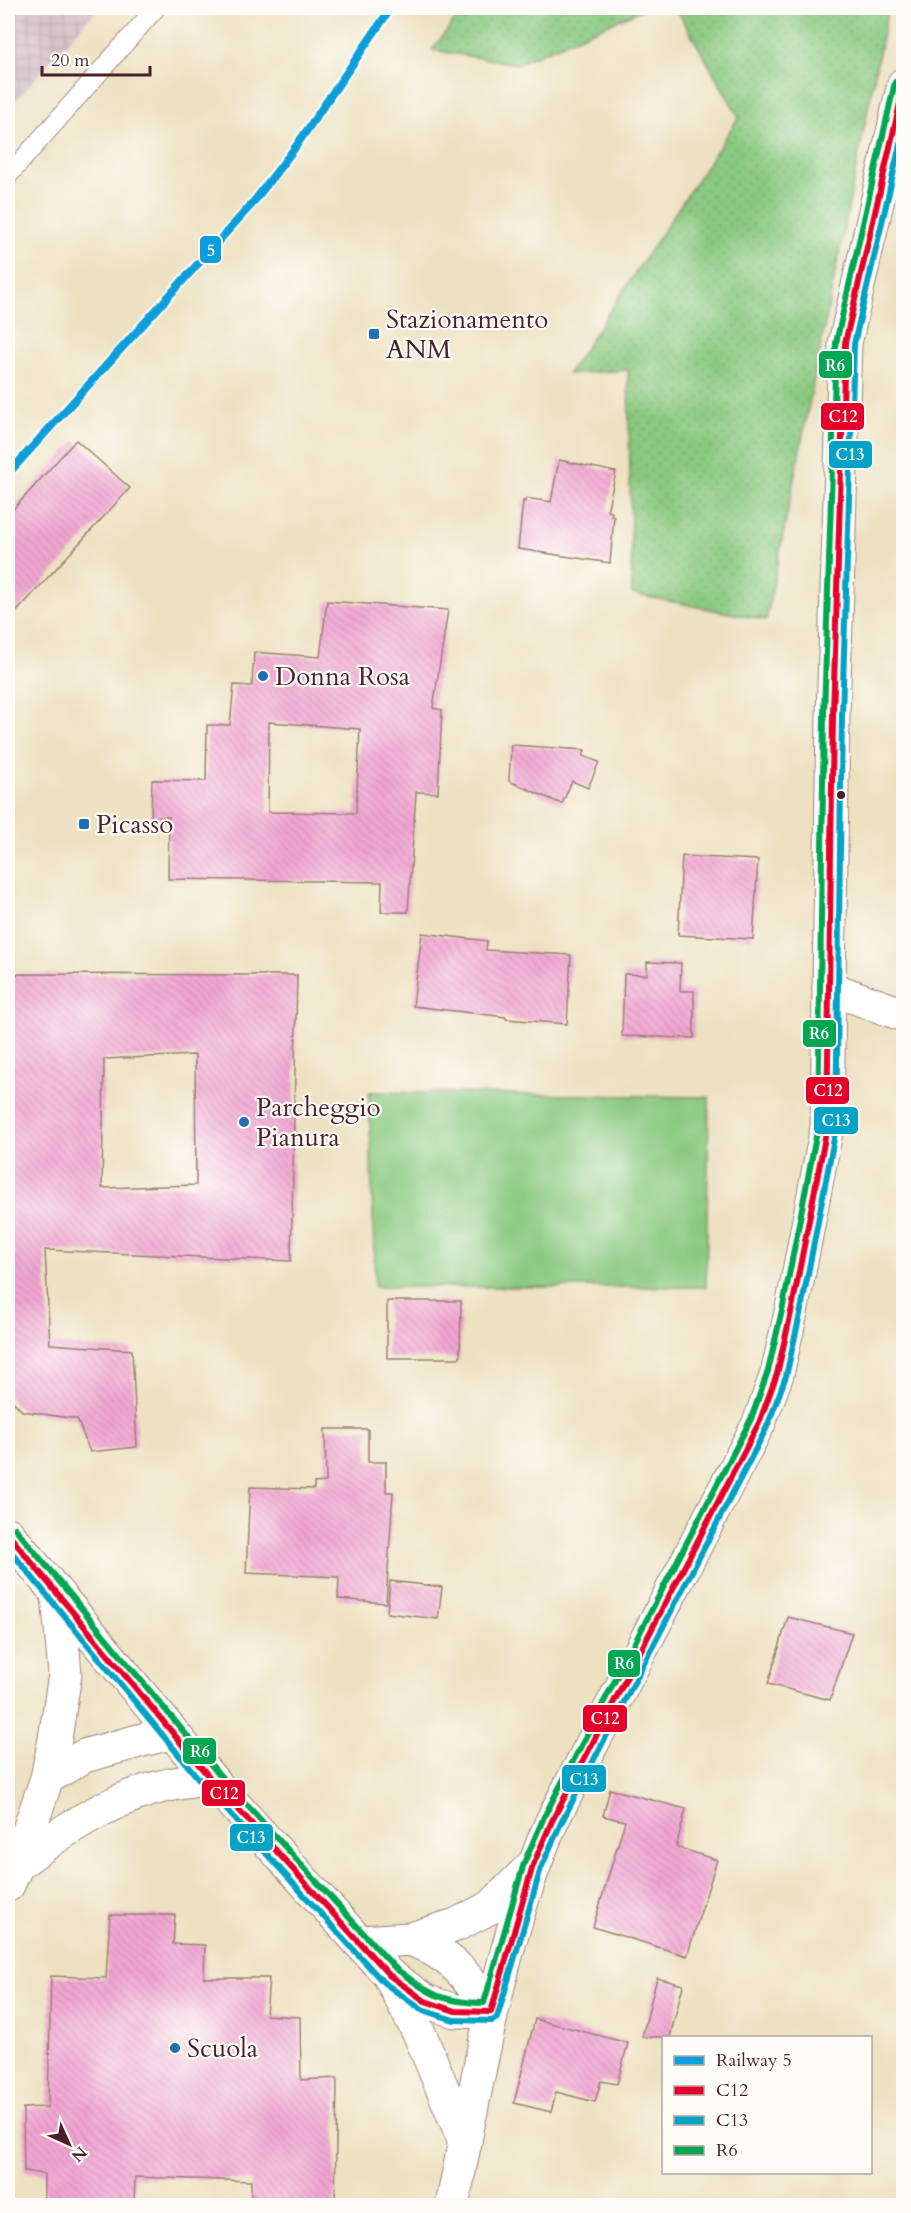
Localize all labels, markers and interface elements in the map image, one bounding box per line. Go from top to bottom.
scale bar [42,39,150,77]
text: 20 m [51,48,90,73]
line badge: 5 [199,235,222,264]
text: 5 [207,240,215,262]
place label: Stazionamento ANM [386,302,548,367]
marker: Stazionamento ANM [367,327,381,341]
line badge: R6 [818,350,853,379]
text: R6 [825,355,845,377]
line badge: C12 [820,402,865,431]
text: C12 [829,406,857,428]
line badge: C13 [828,440,873,469]
text: C13 [836,444,864,466]
place label: Donna Rosa [275,659,410,694]
marker: Donna Rosa [256,669,270,683]
unlabelled marker [835,789,847,801]
place label: Picasso [96,807,173,842]
marker: Picasso [77,817,91,831]
line badge: R6 [802,1019,837,1048]
text: R6 [809,1023,829,1045]
line badge: C12 [805,1076,850,1105]
text: C12 [814,1080,842,1102]
place label: Parcheggio Pianura [256,1090,381,1155]
line badge: C13 [813,1106,859,1135]
text: C13 [822,1110,850,1132]
marker: Parcheggio Pianura [237,1115,251,1129]
line badge: R6 [607,1649,641,1678]
text: R6 [614,1653,634,1675]
line badge: C12 [582,1704,628,1733]
text: C12 [591,1708,619,1730]
line badge: R6 [182,1737,217,1765]
text: R6 [190,1741,210,1763]
line badge: C13 [561,1764,607,1793]
text: C13 [570,1769,598,1791]
line badge: C12 [201,1779,246,1807]
text: C12 [210,1783,238,1805]
line badge: C13 [229,1823,274,1852]
text: C13 [237,1827,265,1849]
place label: Scuola [187,2031,258,2066]
legend [662,2036,872,2174]
marker: Scuola [168,2041,182,2055]
text: Railway 5 [716,2048,792,2073]
text: C12 [716,2078,748,2103]
text: C13 [716,2108,748,2133]
north arrow [39,2114,99,2174]
text: R6 [716,2138,738,2163]
text: N [66,2141,92,2167]

